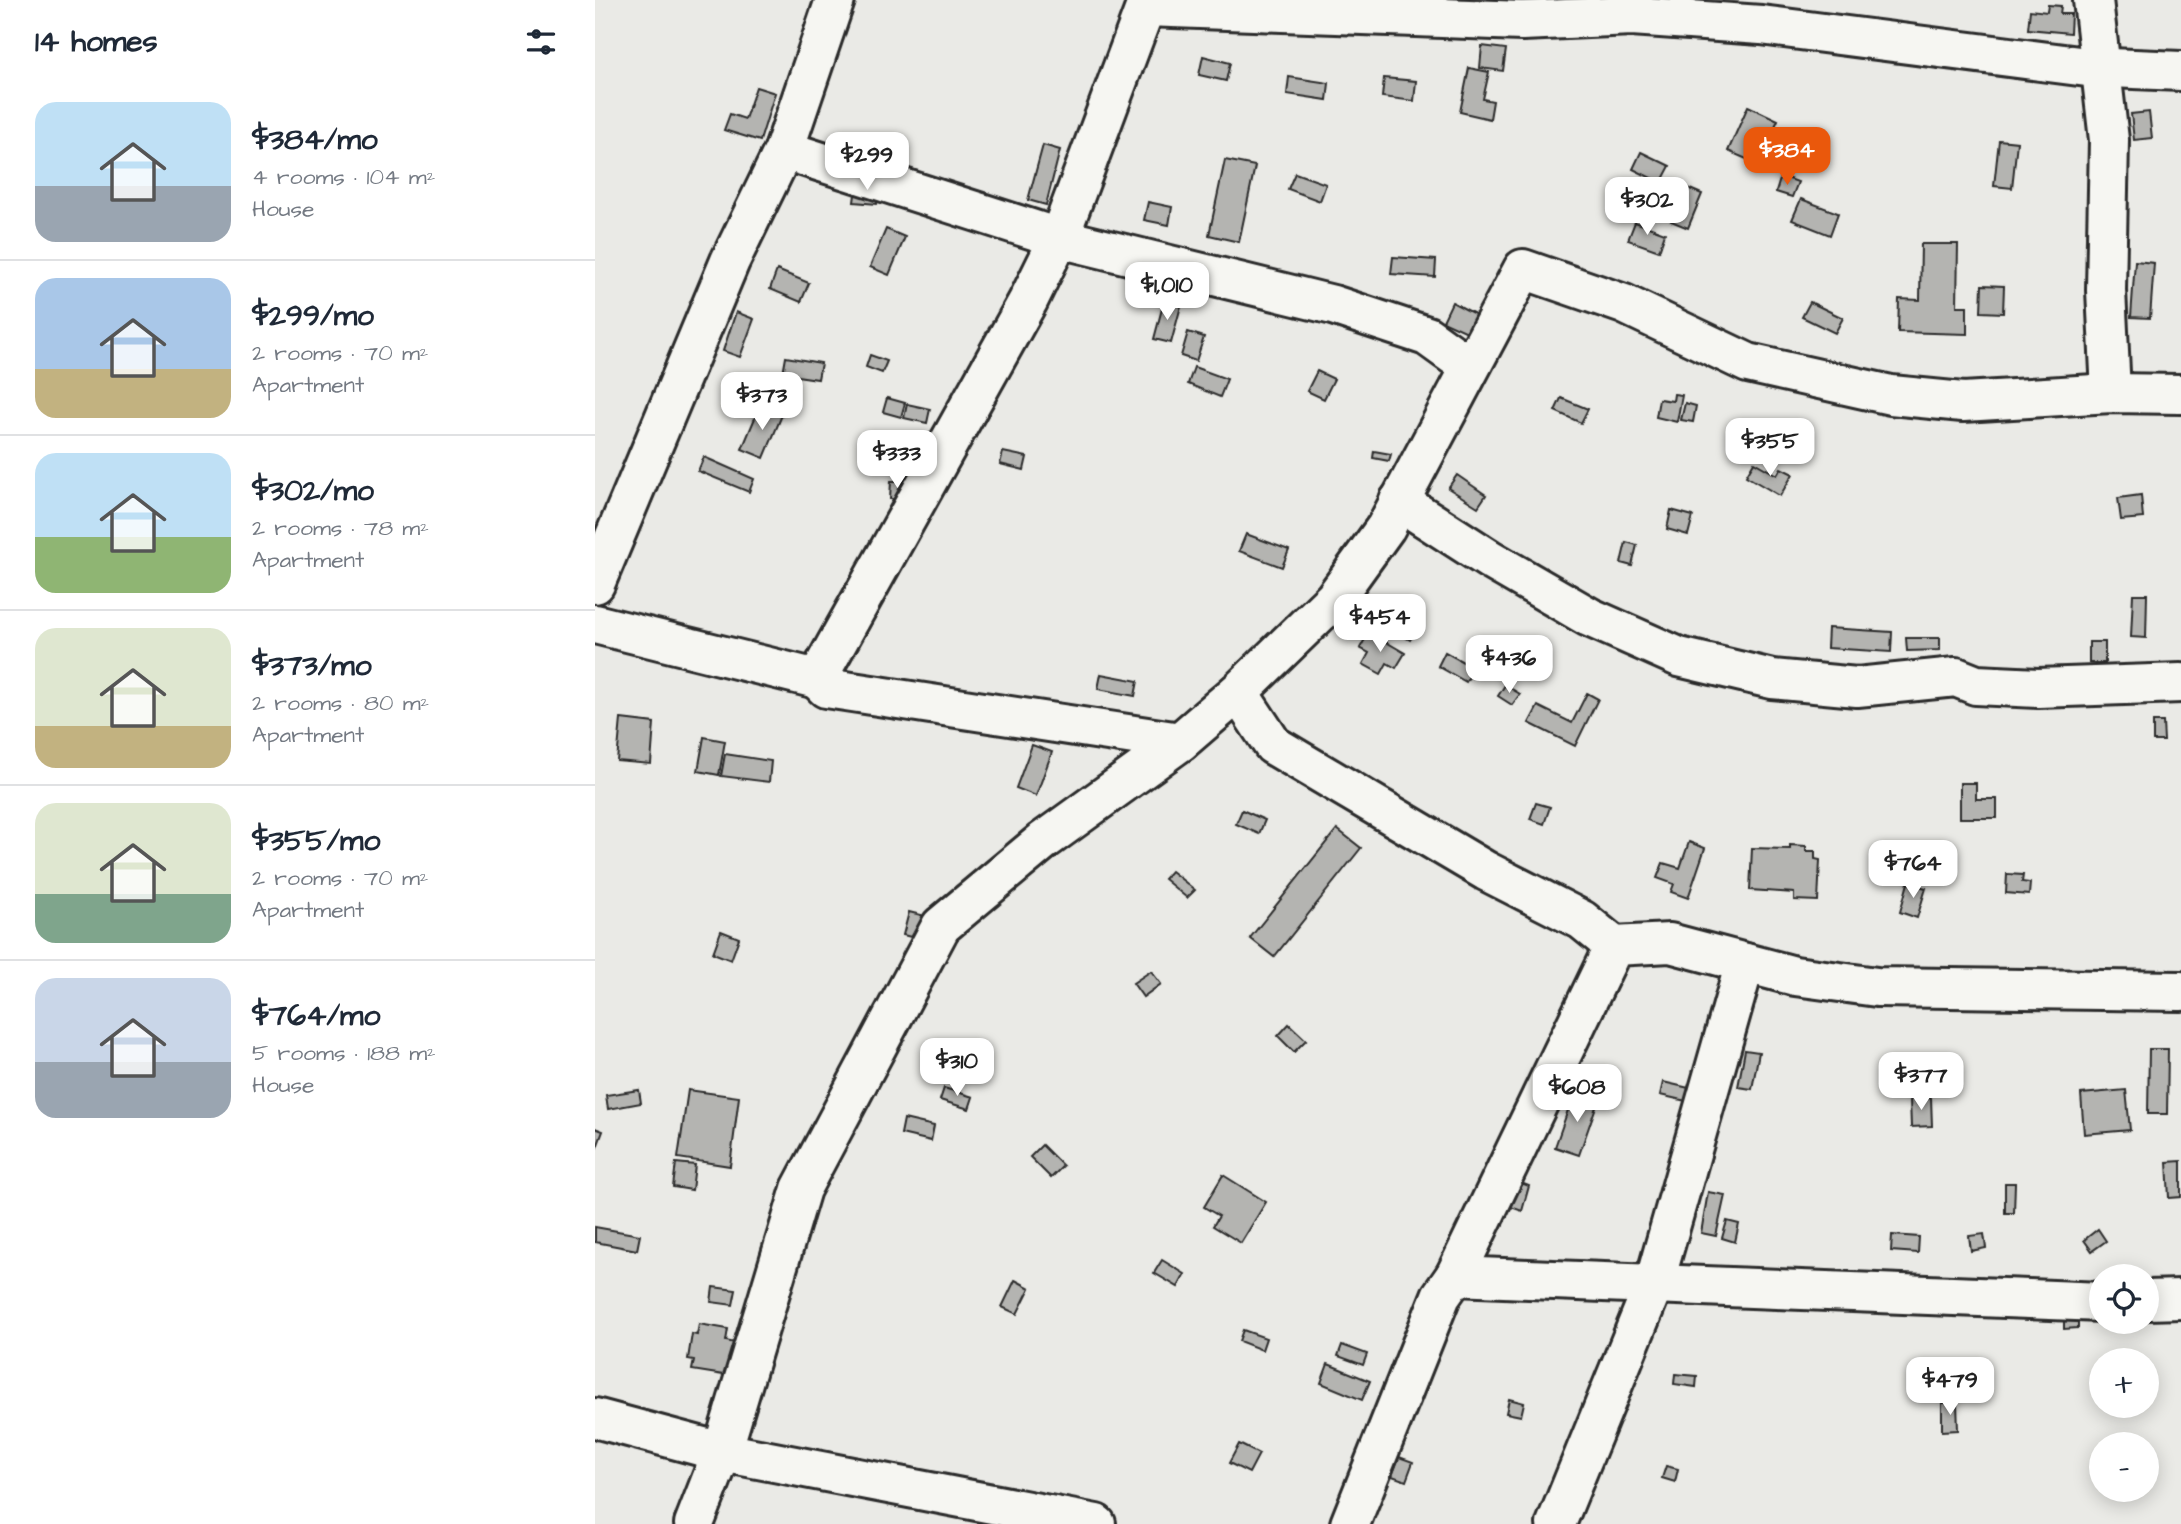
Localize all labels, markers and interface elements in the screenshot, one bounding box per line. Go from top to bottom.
text: 14 homes [35,21,158,63]
icon: filters [522,23,560,61]
text: $384/mo [252,119,378,161]
pin: $384 [1746,128,1828,187]
icon: home [91,130,175,214]
pin: $299 [826,132,908,192]
text: $384 [1759,134,1815,166]
text: $299 [841,139,893,171]
text: 4 rooms · 104 m² [252,161,435,193]
pin: $302 [1606,177,1688,237]
text: $302 [1621,184,1673,216]
text: House [252,193,315,225]
pin: $1,010 [1110,262,1224,322]
text: $1,010 [1141,269,1193,301]
text: $299/mo [252,295,374,337]
icon: home [91,306,175,390]
text: 2 rooms · 70 m² [252,337,428,369]
text: Apartment [252,369,364,401]
pin: $373 [721,372,803,432]
text: $373 [737,379,787,411]
pin: $355 [1729,419,1811,478]
text: $355 [1741,425,1799,457]
pin: $333 [856,430,938,490]
text: $333 [873,437,921,469]
text: $302/mo [252,470,374,512]
icon: home [91,481,175,565]
text: 2 rooms · 78 m² [252,512,429,544]
text: Apartment [252,544,364,576]
pin: $454 [1339,594,1421,654]
text: $454 [1350,601,1410,633]
pin: $436 [1468,636,1550,695]
text: $436 [1482,642,1536,674]
text: $373/mo [252,645,372,687]
icon: home [91,656,175,740]
text: 2 rooms · 80 m² [252,687,429,719]
text: Apartment [252,719,364,751]
text: $355/mo [252,820,380,862]
icon: home [91,831,175,915]
pin: $764 [1872,841,1954,900]
text: $764 [1884,847,1942,879]
text: 2 rooms · 70 m² [252,862,428,894]
text: Apartment [252,894,364,926]
text: $764/mo [252,995,380,1037]
icon: home [91,1006,175,1090]
text: 5 rooms · 188 m² [252,1037,436,1069]
pin: $310 [916,1038,998,1098]
text: $310 [936,1045,978,1077]
pin: $377 [1880,1052,1962,1112]
text: $377 [1895,1059,1947,1091]
pin: $608 [1536,1064,1618,1124]
text: House [252,1069,315,1101]
text: $608 [1549,1071,1605,1103]
map controls [2089,1264,2159,1502]
button: locate [2089,1264,2159,1334]
button: + [2089,1348,2159,1418]
pin: $479 [1909,1358,1991,1417]
text: $479 [1922,1364,1978,1396]
button: − [2089,1432,2159,1502]

